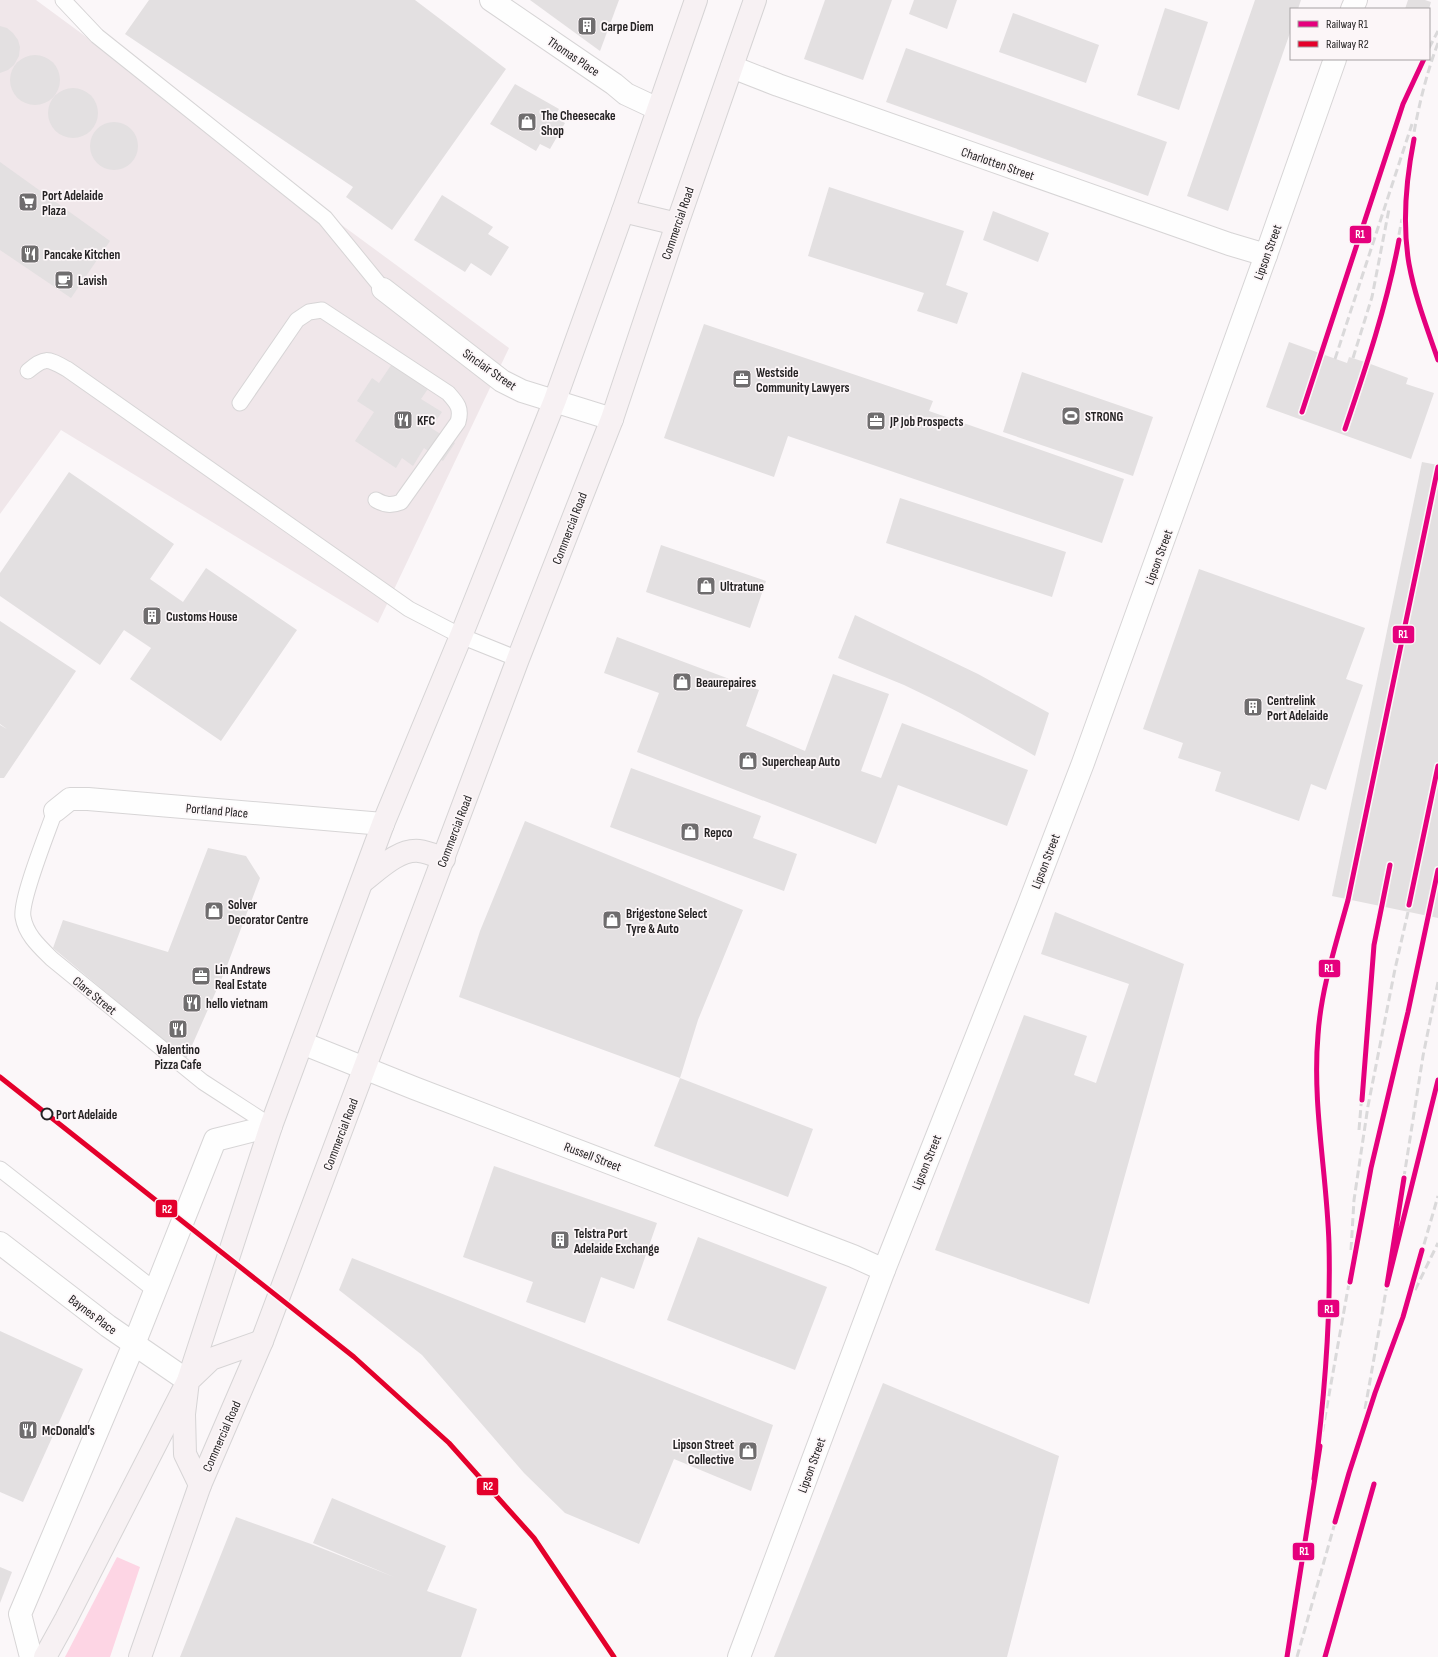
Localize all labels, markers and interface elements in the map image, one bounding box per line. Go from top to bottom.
legend [1290,8,1430,60]
building icon: Carpe Diem [576,15,598,37]
text: Railway R1 [1326,17,1369,32]
place label: Carpe Diem [601,19,654,35]
street label: Thomas Place [544,34,603,80]
text: Railway R2 [1326,37,1369,52]
place label: The Cheesecake Shop [541,108,616,139]
shop icon: The Cheesecake Shop [516,111,538,133]
street label: Charlotten Street [959,144,1036,184]
street label: Commercial Road [658,185,698,262]
place label: Port Adelaide Plaza [42,188,104,219]
supermarket icon: Port Adelaide Plaza [17,191,39,213]
street label: Lipson Street [1251,222,1285,282]
line badge: R1 [1349,225,1372,244]
text: R1 [1355,228,1366,241]
restaurant icon: Pancake Kitchen [19,243,41,265]
place label: Pancake Kitchen [44,247,120,263]
cafe icon: Lavish [53,269,75,291]
place label: Lavish [78,273,107,289]
street label: Sinclair Street [460,346,519,394]
place label: Westside Community Lawyers [756,365,850,396]
office icon: Westside Community Lawyers [731,368,753,390]
sports icon: STRONG [1060,405,1082,427]
restaurant icon: KFC [392,409,414,431]
place label: STRONG [1085,409,1123,425]
office icon: JP Job Prospects [865,410,887,432]
place label: KFC [417,413,436,429]
place label: JP Job Prospects [889,414,963,430]
street label: Commercial Road [549,490,591,567]
street label: Lipson Street [1142,527,1176,587]
shop icon: Ultratune [695,575,717,597]
place label: Ultratune [720,579,765,595]
building icon: Customs House [141,605,163,627]
place label: Customs House [166,609,238,625]
line badge: R1 [1392,625,1415,644]
text: R1 [1398,628,1409,641]
shop icon: Beaurepaires [671,671,693,693]
place label: Beaurepaires [696,675,756,691]
place label: Centrelink Port Adelaide [1267,693,1329,724]
building icon: Centrelink Port Adelaide [1242,696,1264,718]
shop icon: Supercheap Auto [737,750,759,772]
place label: Supercheap Auto [762,754,840,770]
street label: Commercial Road [434,793,476,870]
street label: Portland Place [185,800,249,822]
shop icon: Repco [679,821,701,843]
place label: Repco [704,825,733,841]
street label: Lipson Street [1028,832,1064,891]
place label: Solver Decorator Centre [228,897,309,928]
shop icon: Solver Decorator Centre [203,900,225,922]
place label: Brigestone Select Tyre & Auto [626,906,708,937]
shop icon: Brigestone Select Tyre & Auto [601,909,623,931]
line badge: R1 [1318,959,1341,978]
place label: Lin Andrews Real Estate [215,962,271,993]
text: R1 [1324,962,1335,975]
office icon: Lin Andrews Real Estate [190,965,212,987]
street label: Clare Street [69,973,120,1018]
restaurant icon: hello vietnam [181,992,203,1014]
place label: hello vietnam [206,996,268,1012]
restaurant icon: Valentino Pizza Cafe [167,1018,189,1040]
place label: Valentino Pizza Cafe [154,1042,202,1073]
street label: Commercial Road [320,1096,362,1173]
marker: Port Adelaide [40,1107,54,1121]
place label: Port Adelaide [56,1107,118,1123]
street label: Lipson Street [909,1133,945,1192]
street label: Russell Street [562,1139,624,1175]
line badge: R2 [155,1199,178,1218]
text: R2 [162,1203,172,1216]
place label: Telstra Port Adelaide Exchange [573,1226,660,1257]
building icon: Telstra Port Adelaide Exchange [549,1229,571,1251]
street label: Baynes Place [65,1291,120,1338]
line badge: R1 [1317,1299,1340,1318]
text: R1 [1324,1303,1335,1316]
street label: Commercial Road [199,1399,245,1474]
restaurant icon: McDonald's [17,1419,39,1441]
place label: McDonald's [42,1423,95,1439]
street label: Lipson Street [795,1435,829,1495]
place label: Lipson Street Collective [673,1437,735,1468]
shop icon: Lipson Street Collective [737,1440,759,1462]
line badge: R2 [476,1477,499,1496]
text: R2 [483,1480,493,1493]
line badge: R1 [1292,1542,1315,1561]
text: R1 [1299,1545,1310,1558]

